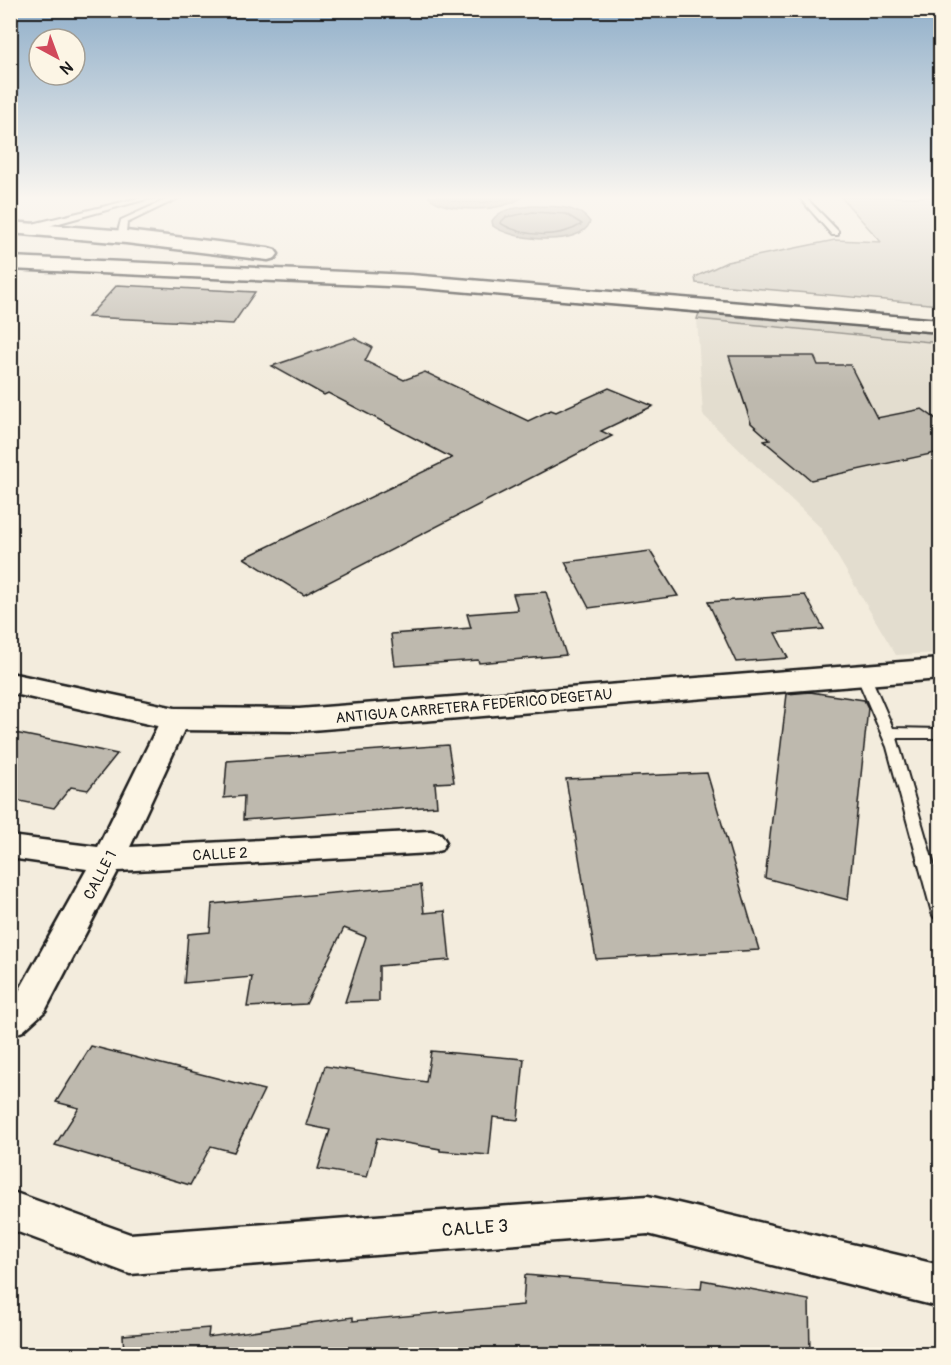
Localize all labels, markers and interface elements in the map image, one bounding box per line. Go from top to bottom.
north arrow [27,27,87,87]
text: N [55,56,77,79]
street label: ANTIGUA CARRETERA FEDERICO DEGETAU [335,685,613,728]
street label: CALLE 2 [192,844,248,865]
street label: CALLE 1 [80,847,121,903]
street label: CALLE 3 [441,1215,509,1242]

